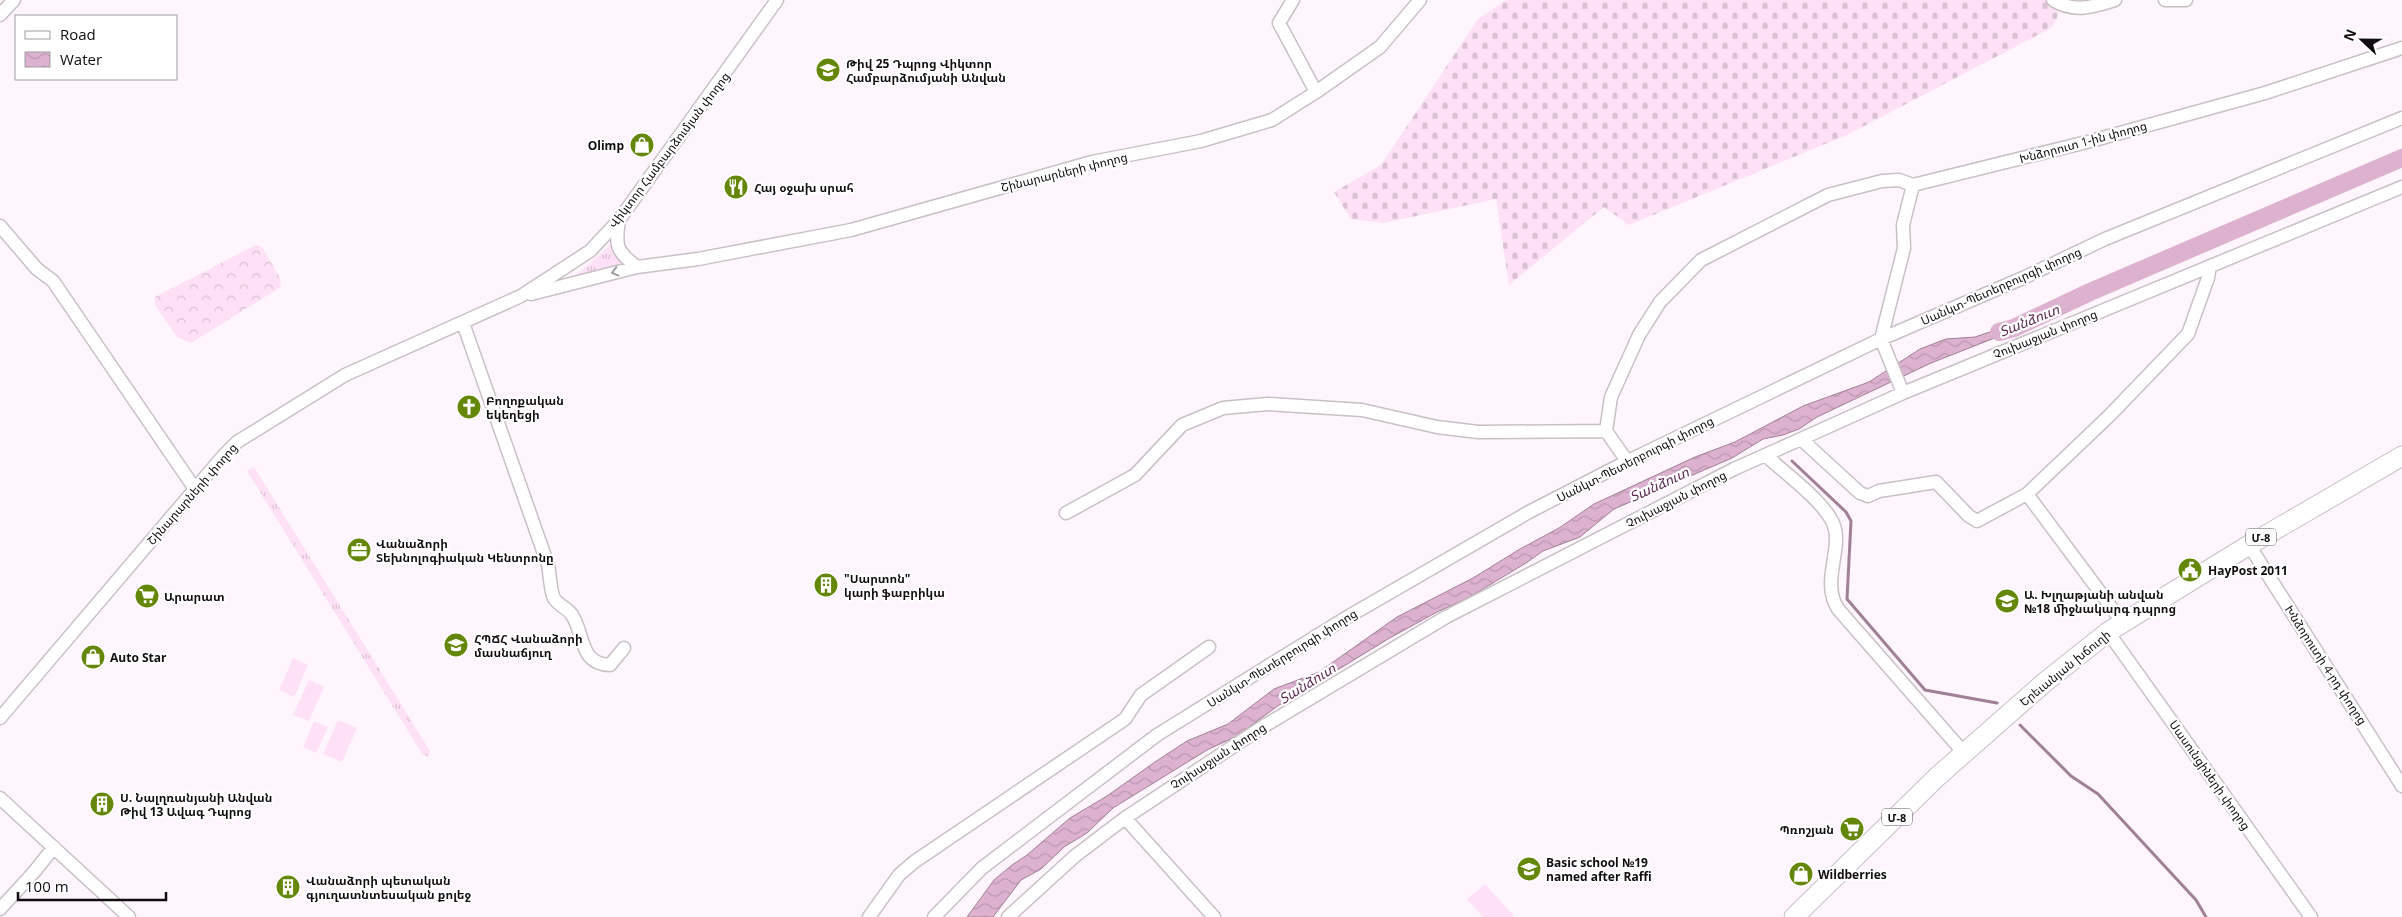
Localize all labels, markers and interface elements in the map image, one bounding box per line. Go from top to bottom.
legend [15,15,178,80]
north arrow [2337,15,2387,65]
text: Road [60,24,96,44]
text: N [2339,26,2360,44]
text: Water [60,49,102,69]
place label: Թիվ 25 Դպրոց Վիկտոր Համբարձումյանի Անվան [846,55,1006,86]
school or university icon: Թիվ 25 Դպրոց Վիկտոր Համբարձումյանի Անվան [815,57,841,83]
street label: Վիկտոր Համբարձումյան փողոց [605,68,733,232]
street label: Խնձորուտ 1-ին փողոց [2017,117,2149,167]
shop icon: Olimp [629,132,655,158]
place label: Olimp [588,137,624,154]
street label: Շինարարների փողոց [999,148,1129,196]
restaurant icon: Հայ օջախ սրահ [723,174,749,200]
place label: Հայ օջախ սրահ [754,179,854,196]
street label: Սանկտ-Պետերբուրգի փողոց [1918,243,2084,329]
one-way arrow [612,267,620,277]
water label: Տանձուտ [1996,299,2063,341]
street label: Չուխաջյան փողոց [1990,305,2100,363]
place label: Բողոքական եկեղեցի [486,392,564,423]
church icon: Բողոքական եկեղեցի [456,394,482,420]
street label: Սանկտ-Պետերբուրգի փողոց [1554,412,1716,506]
street label: Շինարարների փողոց [143,439,241,549]
water label: Տանձուտ [1626,462,1693,506]
street label: Չուխաջյան փողոց [1623,466,1729,532]
road number: Մ-8 [2246,528,2276,546]
place label: Վանաձորի Տեխնոլոգիական Կենտրոնը [376,535,554,566]
office icon: Վանաձորի Տեխնոլոգիական Կենտրոնը [346,537,372,563]
public building icon: HayPost 2011 [2177,557,2203,583]
place label: HayPost 2011 [2208,562,2288,579]
place label: "Սարտոն" կարի ֆաբրիկա [844,570,945,601]
building icon: "Սարտոն" կարի ֆաբրիկա [813,572,839,598]
supermarket icon: Արարատ [134,583,160,609]
place label: Ա. Խլղաթյանի անվան №18 միջնակարգ դպրոց [2024,586,2176,617]
place label: Արարատ [164,588,225,605]
school or university icon: Ա. Խլղաթյանի անվան №18 միջնակարգ դպրոց [1994,588,2020,614]
street label: Խնձորուտի 4-րդ փողոց [2281,602,2371,728]
street label: Սանկտ-Պետերբուրգի փողոց [1204,605,1360,711]
street label: Երեւանյան խճուղի [2016,626,2114,710]
place label: ՀՊՃՀ Վանաձորի մասնաճյուղ [474,630,583,661]
school or university icon: ՀՊՃՀ Վանաձորի մասնաճյուղ [443,632,469,658]
shop icon: Auto Star [80,644,106,670]
place label: Auto Star [110,649,167,666]
water label: Տանձուտ [1275,658,1340,708]
street label: Սասունցիների փողոց [2166,717,2254,833]
street label: Չուխաջյան փողոց [1167,719,1269,793]
place label: Ս. Նալղռանյանի Անվան Թիվ 13 Ավագ Դպրոց [120,789,272,820]
building icon: Ս. Նալղռանյանի Անվան Թիվ 13 Ավագ Դպրոց [89,791,115,817]
road number: Մ-8 [1882,809,1912,826]
supermarket icon: Պռոշյան [1839,816,1865,842]
place label: Պռոշյան [1780,821,1834,838]
place label: Basic school №19 named after Raffi [1546,854,1652,885]
school or university icon: Basic school №19 named after Raffi [1516,856,1542,882]
shop icon: Wildberries [1788,861,1814,887]
place label: Wildberries [1818,866,1887,883]
scale bar [18,870,165,902]
place label: Վանաձորի պետական գյուղատնտեսական քոլեջ [306,872,471,903]
building icon: Վանաձորի պետական գյուղատնտեսական քոլեջ [275,874,301,900]
text: 100 m [25,876,69,896]

